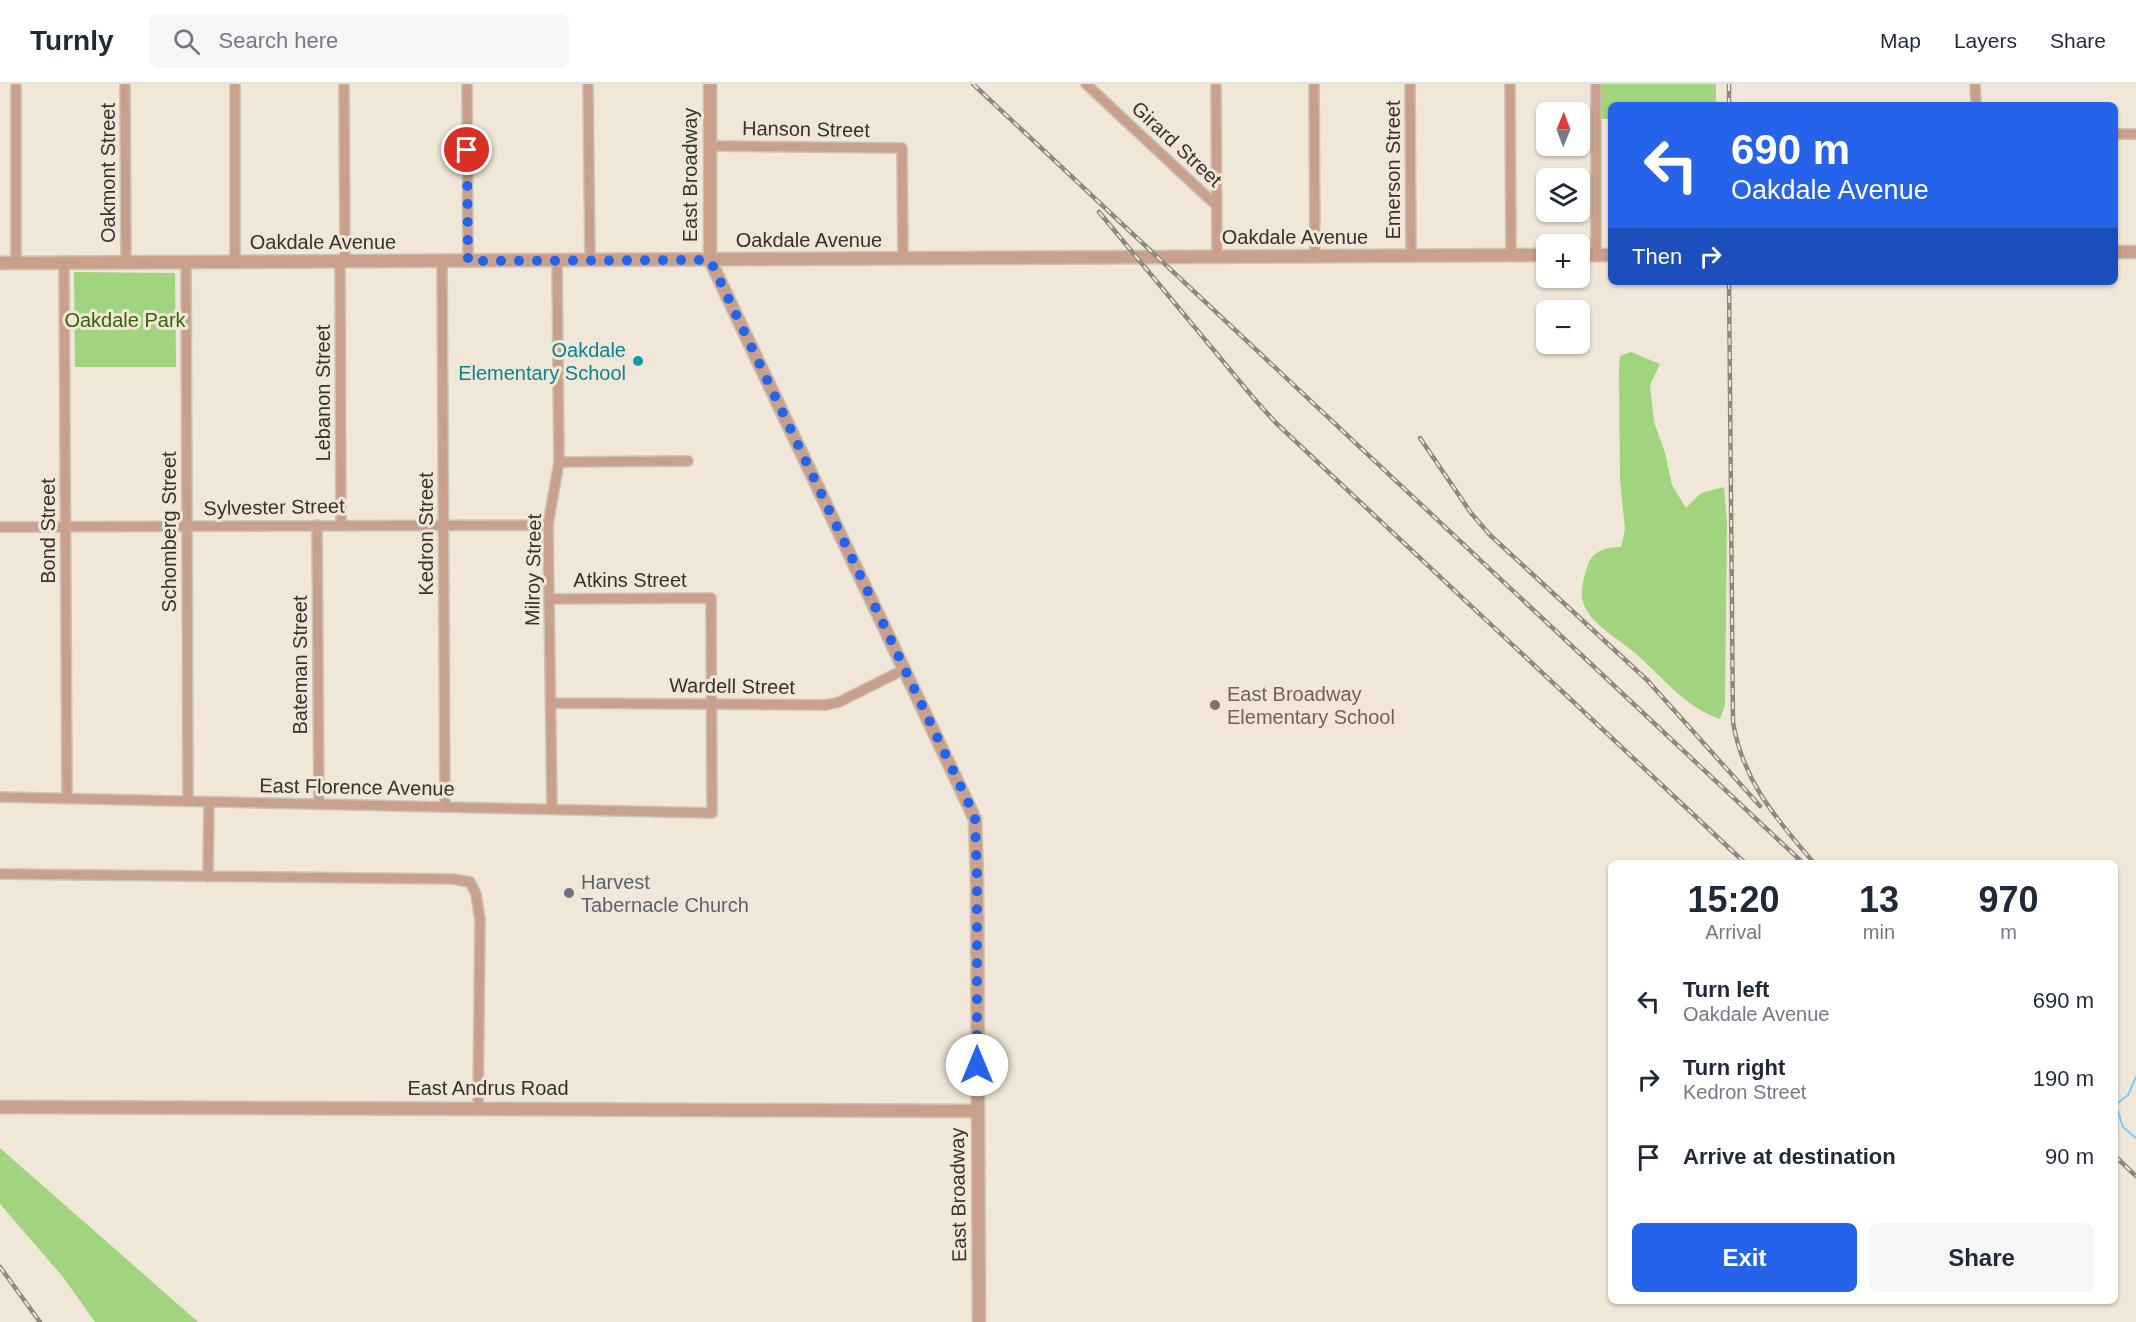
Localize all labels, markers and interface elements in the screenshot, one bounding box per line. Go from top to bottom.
search box [149,14,569,68]
text: Turnly [30,25,113,56]
icon: search [170,25,203,58]
text: Search here [218,28,338,53]
text: Map [1880,29,1921,52]
text: Layers [1954,29,2017,52]
text: Share [2050,29,2106,52]
street label: Girard Street [1128,97,1227,191]
street label: Emerson Street [1382,100,1404,239]
north arrow [1536,102,1590,156]
map controls [1536,102,1590,354]
street label: Oakmont Street [97,103,119,243]
street label: East Broadway [679,108,701,242]
street label: Hanson Street [742,117,871,141]
pin [441,124,492,175]
icon: left [1632,126,1710,204]
text: 690 m [1731,126,1850,173]
icon: arrive [450,133,483,166]
button: layers [1536,168,1590,222]
text: Oakdale Avenue [1731,175,1929,205]
street label: Oakdale Avenue [1222,226,1368,248]
street label: Oakdale Avenue [736,229,882,251]
street label: Oakdale Avenue [250,231,396,253]
button: + [1536,234,1590,288]
icon: right [1694,240,1727,273]
text: Then [1632,244,1682,269]
button: − [1536,300,1590,354]
park label: Oakdale Park [64,309,187,331]
street label: Lebanon Street [312,324,334,461]
place label: Oakdale Elementary School [458,339,626,384]
marker: Oakdale Elementary School [631,354,645,368]
street label: Schomberg Street [158,451,180,613]
street label: Kedron Street [415,472,437,596]
street label: Bond Street [37,478,59,584]
street label: Sylvester Street [203,495,345,519]
street label: Milroy Street [521,513,545,626]
street label: Atkins Street [573,569,687,591]
street label: Bateman Street [289,595,311,734]
street label: Wardell Street [669,674,796,698]
place label: East Broadway Elementary School [1227,683,1395,728]
marker: East Broadway Elementary School [1208,698,1222,712]
street label: East Florence Avenue [259,774,455,800]
place label: Harvest Tabernacle Church [581,871,749,916]
text: 15:20 [1687,879,1780,920]
text: 13 [1859,879,1899,920]
text: 970 [1978,879,2039,920]
marker: Harvest Tabernacle Church [562,886,576,900]
text: Arrival [1705,921,1762,943]
text: min [1863,921,1895,943]
text: m [2000,921,2017,943]
text: Turn left [1683,977,1769,1002]
icon: left [1632,985,1665,1018]
text: 690 m [2033,988,2094,1013]
text: Oakdale Avenue [1683,1003,1829,1025]
position arrow [945,1033,1009,1097]
text: Turn right [1683,1055,1785,1080]
icon: right [1632,1063,1665,1096]
text: 190 m [2033,1066,2094,1091]
street label: East Andrus Road [407,1077,569,1099]
text: Kedron Street [1683,1081,1806,1103]
street label: East Broadway [946,1128,970,1262]
icon: arrive [1632,1141,1665,1174]
text: Arrive at destination [1683,1144,1896,1169]
text: 90 m [2045,1144,2094,1169]
button: Exit [1632,1223,1857,1292]
button: Share [1869,1223,2094,1292]

